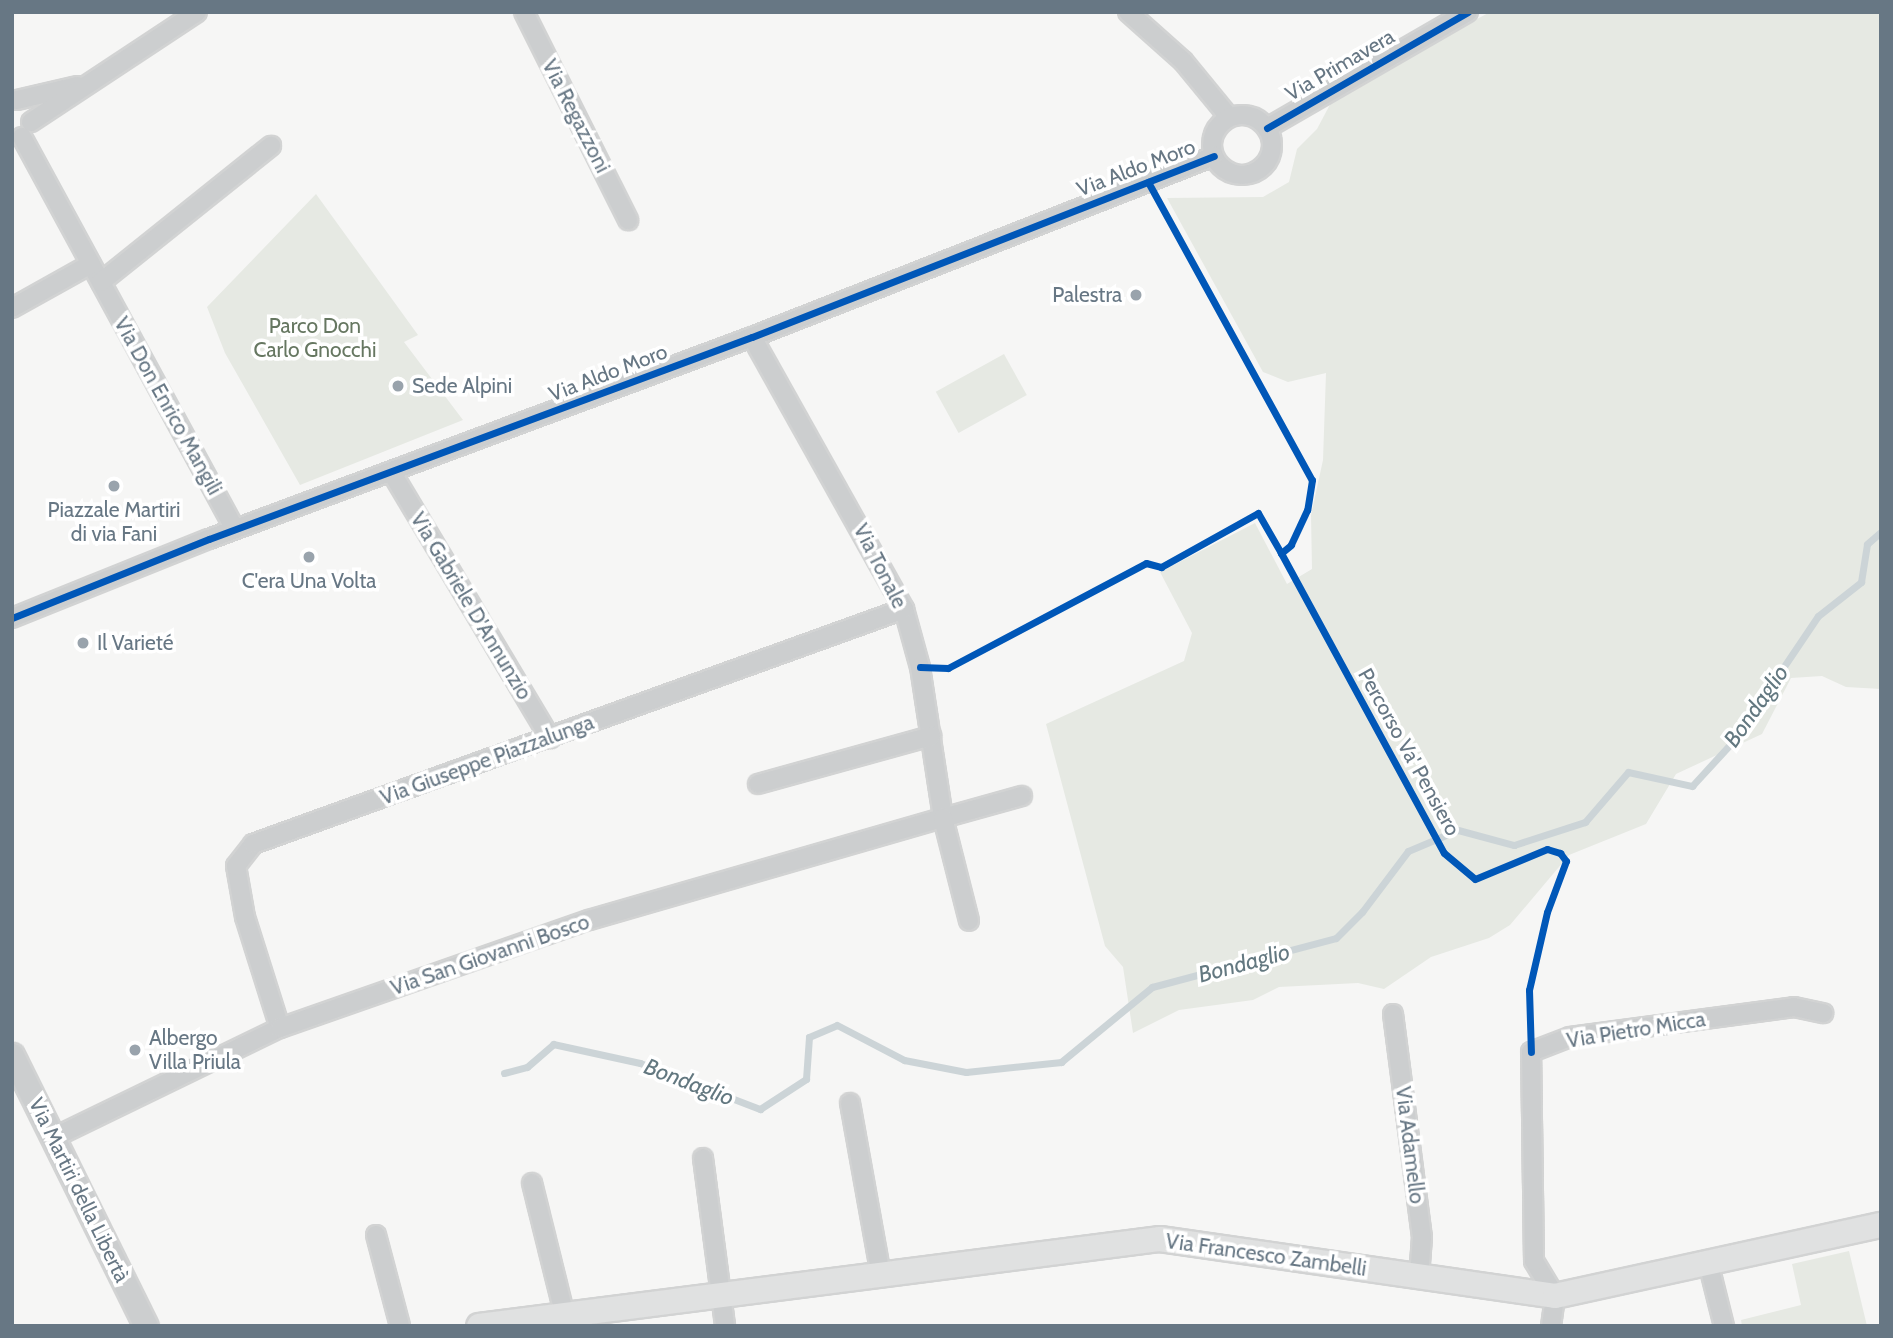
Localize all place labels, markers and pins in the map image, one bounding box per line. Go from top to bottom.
place label: Palestra [1052,282,1122,308]
marker: Palestra [1128,287,1144,303]
place label: Sede Alpini [412,373,512,399]
marker: Sede Alpini [390,378,406,394]
marker: Piazzale Martiri di via Fani [106,478,122,494]
place label: Piazzale Martiri di via Fani [48,497,180,547]
marker: C'era Una Volta [301,549,317,565]
place label: C'era Una Volta [242,568,376,594]
place label: Il Varieté [97,630,173,656]
marker: Il Varieté [75,635,91,651]
place label: Albergo Villa Priula [149,1025,241,1075]
marker: Albergo Villa Priula [127,1042,143,1058]

